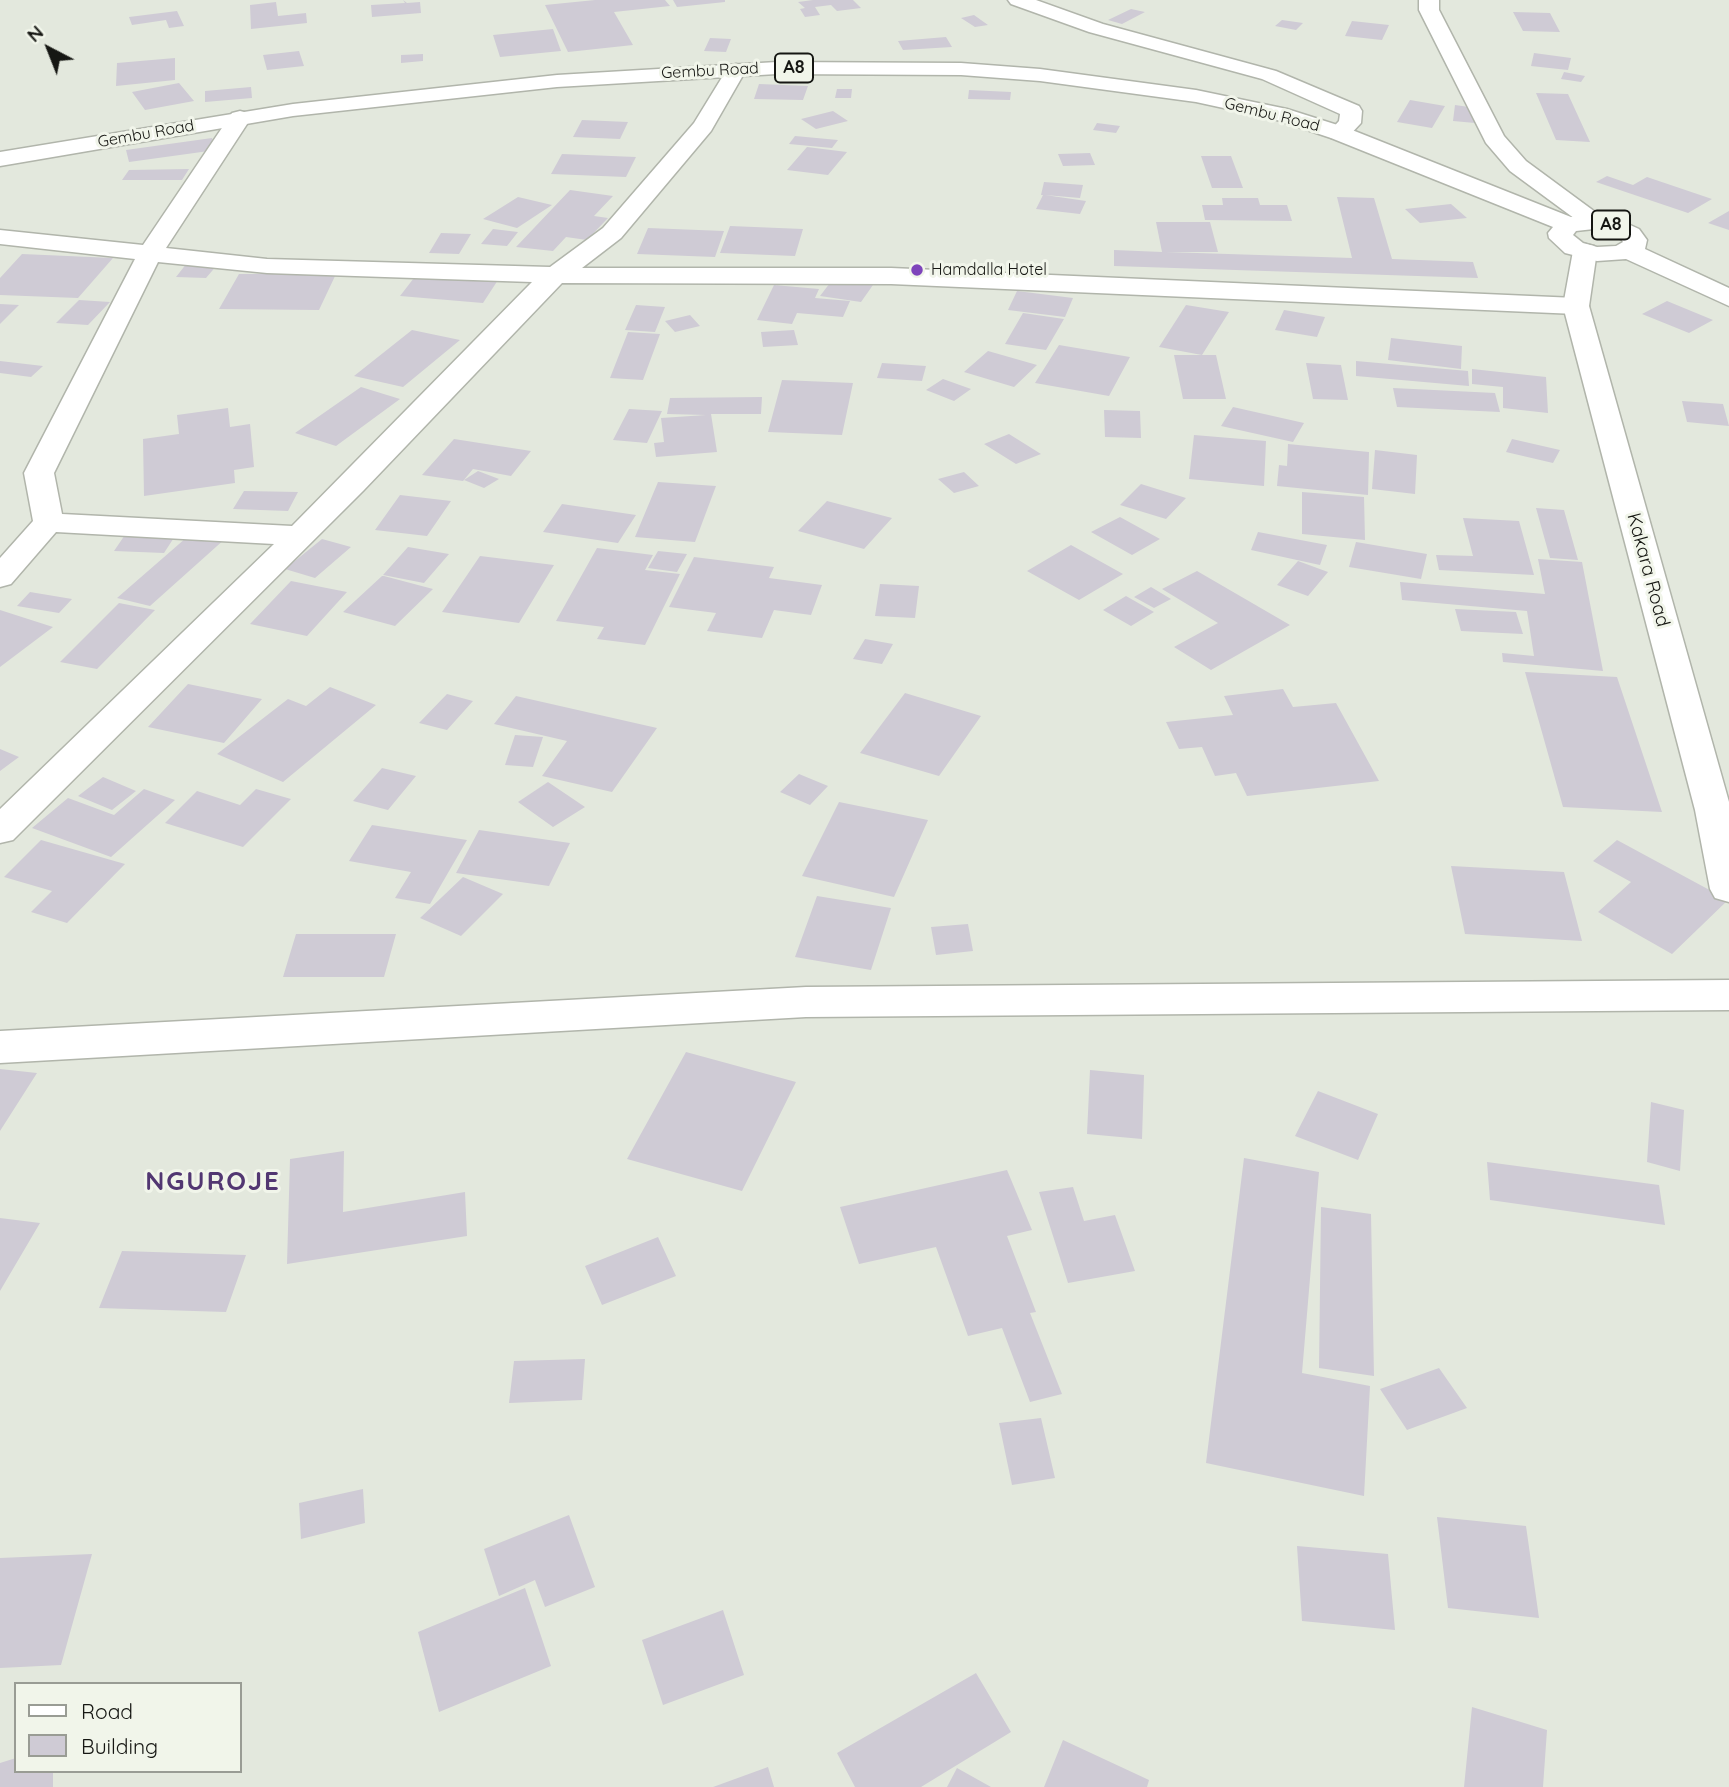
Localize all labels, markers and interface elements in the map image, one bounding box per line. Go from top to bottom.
north arrow [14,14,84,84]
text: N [22,20,48,47]
road number: A8 [775,54,813,82]
street label: Gembu Road [661,59,759,83]
street label: Gembu Road [1222,94,1322,136]
street label: Gembu Road [96,116,196,152]
road number: A8 [1592,210,1630,240]
place label: Hamdalla Hotel [931,260,1047,280]
marker: Hamdalla Hotel [909,262,925,278]
street label: Kakara Road [1622,511,1674,629]
district label: NGUROJE [146,1166,280,1198]
legend [14,1682,242,1773]
text: Road [81,1698,133,1724]
text: Building [81,1733,158,1759]

